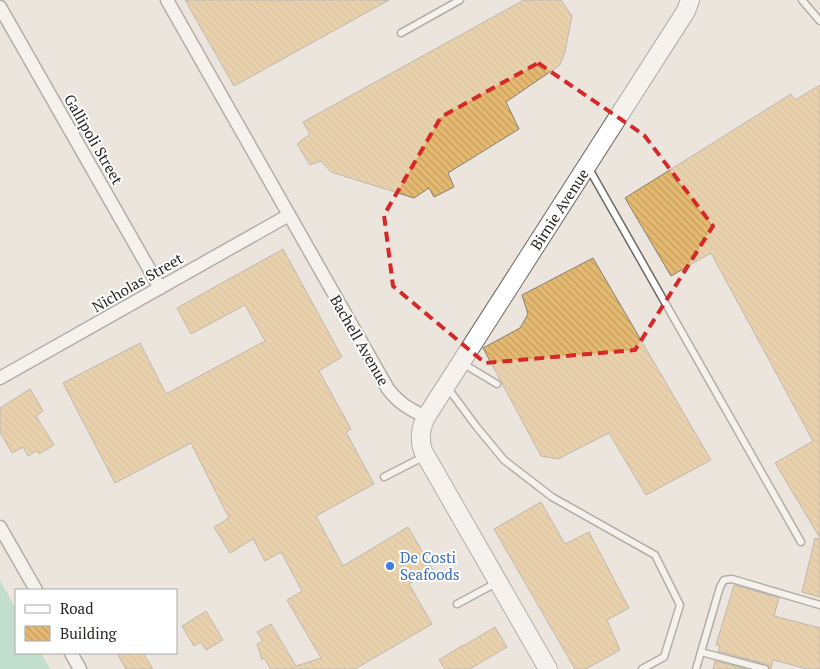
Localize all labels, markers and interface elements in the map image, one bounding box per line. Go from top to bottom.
street label: Gallipoli Street [60,90,128,188]
street label: Birnie Avenue [525,165,593,253]
street label: Nicholas Street [88,248,186,316]
street label: Bachell Avenue [326,291,394,389]
place label: De Costi Seafoods [400,547,459,584]
marker: De Costi Seafoods [384,560,396,572]
legend [15,589,178,654]
text: Road [60,598,93,618]
text: Building [60,623,118,643]

